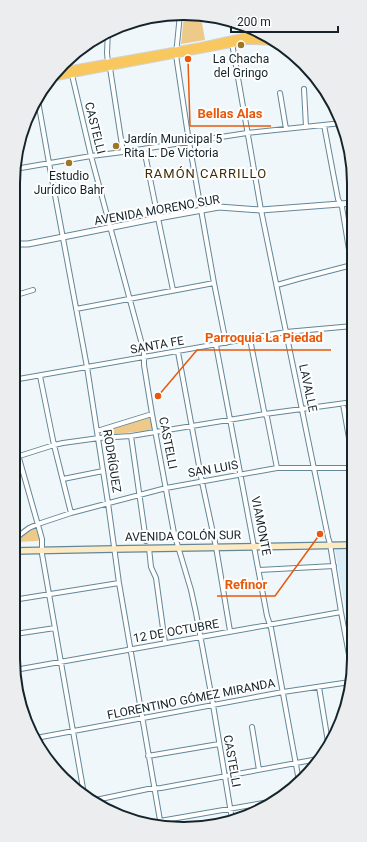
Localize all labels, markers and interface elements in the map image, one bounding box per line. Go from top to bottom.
scale bar [231,8,338,34]
text: 200 m [237,15,271,29]
marker: La Chacha del Gringo [236,40,246,50]
place label: La Chacha del Gringo [213,52,269,80]
street label: CASTELLI [82,101,108,155]
callout: Bellas Alas [190,101,271,126]
text: Bellas Alas [198,106,263,121]
place label: Jardín Municipal 5 Rita L. De Victoria [124,132,222,160]
marker: Jardín Municipal 5 Rita L. De Victoria [111,141,121,151]
marker: Estudio Jurídico Bahr [64,158,74,168]
district label: RAMÓN CARRILLO [145,166,267,181]
place label: Estudio Jurídico Bahr [34,169,104,197]
street label: AVENIDA MORENO SUR [93,192,221,228]
callout: Parroquia La Piedad [197,325,331,350]
text: Parroquia La Piedad [205,330,323,345]
street label: SANTA FE [129,333,185,357]
street label: LAVALLE [296,363,320,413]
street label: CASTELLI [156,416,180,470]
street label: RODRÍGUEZ [100,428,125,494]
street label: SAN LUIS [187,458,239,480]
street label: VIAMONTE [248,495,274,557]
street label: AVENIDA COLÓN SUR [125,527,242,544]
callout: Refinor [217,571,275,596]
text: Refinor [225,577,268,592]
street label: 12 DE OCTUBRE [132,617,220,645]
street label: FLORENTINO GÓMEZ MIRANDA [106,675,276,722]
street label: CASTELLI [221,734,243,788]

